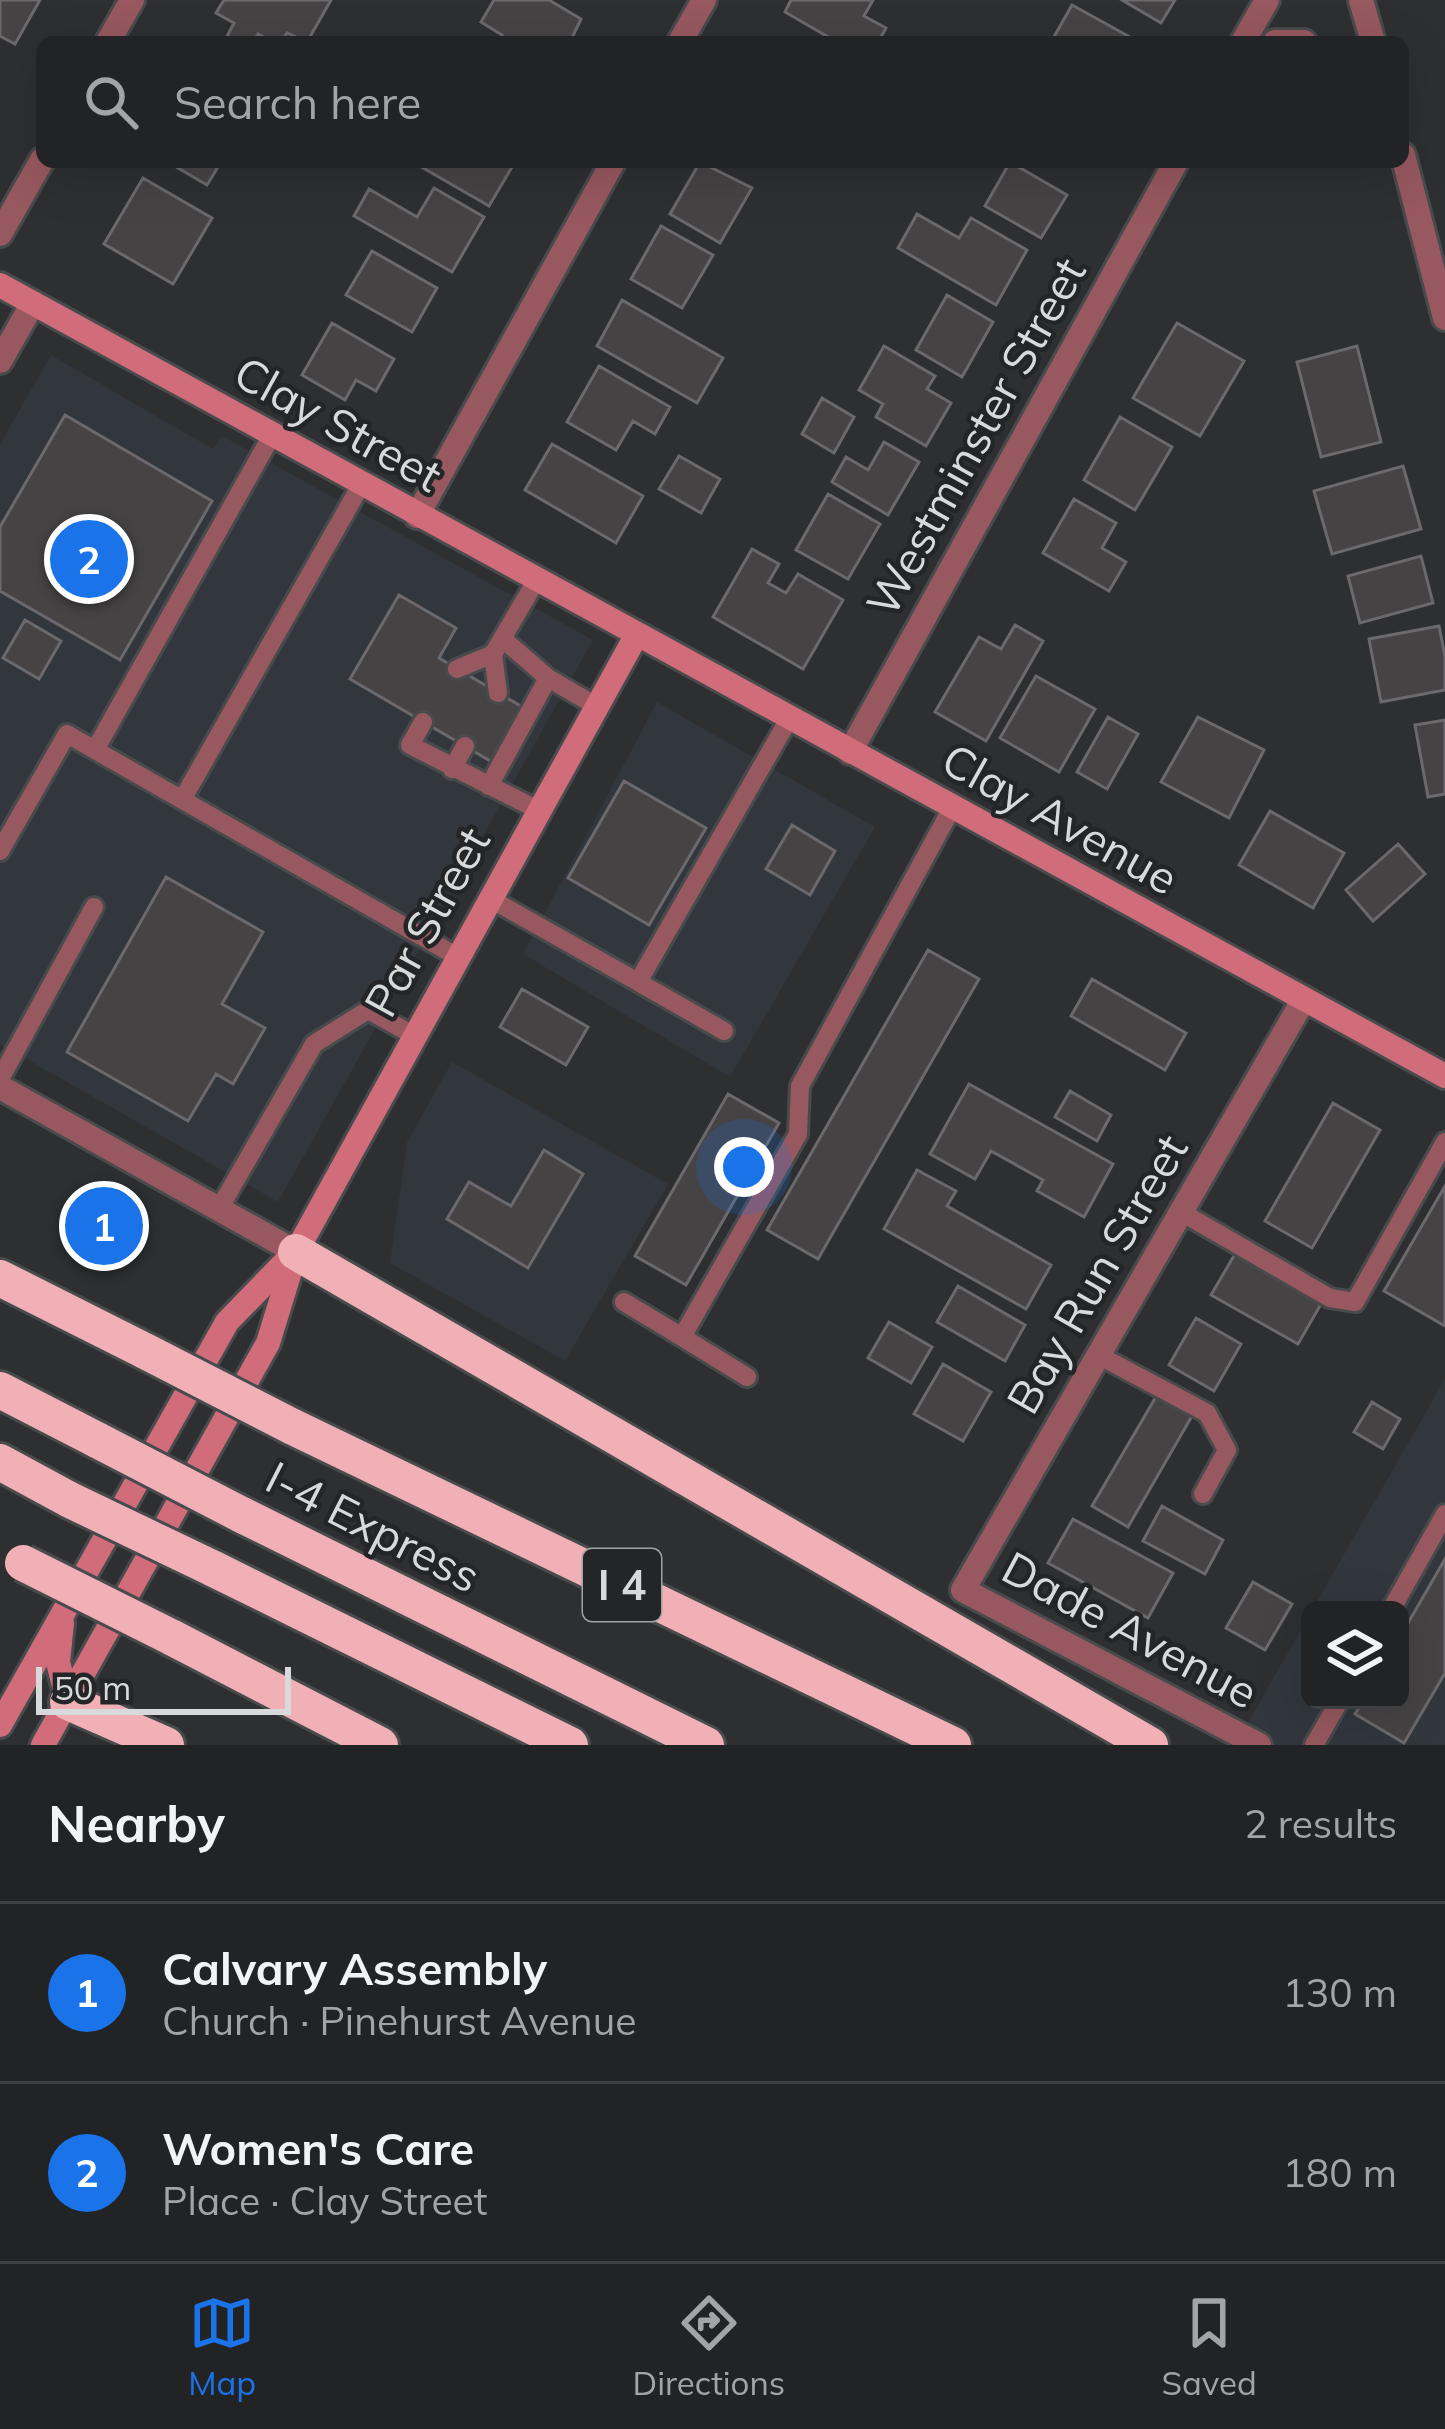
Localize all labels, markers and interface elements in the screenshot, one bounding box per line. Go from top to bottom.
search box [36,36,1409,168]
icon: search [78,69,144,135]
text: Search here [174,74,421,130]
street label: Westminster Street [853,248,1097,625]
street label: Clay Street [225,343,452,503]
pin: 2 [50,514,128,604]
street label: Clay Avenue [933,730,1188,906]
street label: Par Street [351,817,501,1026]
street label: Bay Run Street [994,1124,1199,1423]
your location [714,1137,774,1197]
pin: 1 [65,1181,143,1271]
street label: I-4 Express [257,1448,490,1604]
street label: Dade Avenue [993,1539,1267,1720]
road number: I 4 [583,1549,661,1621]
map controls [1301,1601,1409,1709]
button: layers [1301,1601,1409,1709]
scale bar [36,1661,291,1714]
text: 50 m [54,1667,131,1708]
text: Nearby [48,1791,225,1855]
text: 2 results [1244,1799,1397,1848]
text: Calvary Assembly [162,1940,547,1996]
text: 1 [75,1968,99,2017]
text: 130 m [1282,1968,1397,2017]
text: Church · Pinehurst Avenue [162,1996,636,2045]
text: Women's Care [162,2120,474,2176]
text: 2 [75,2148,99,2197]
text: 180 m [1282,2148,1397,2197]
text: Place · Clay Street [162,2176,487,2225]
tab: Map [188,2290,256,2403]
tab: Directions [633,2290,785,2403]
tab: Saved [1162,2290,1257,2403]

